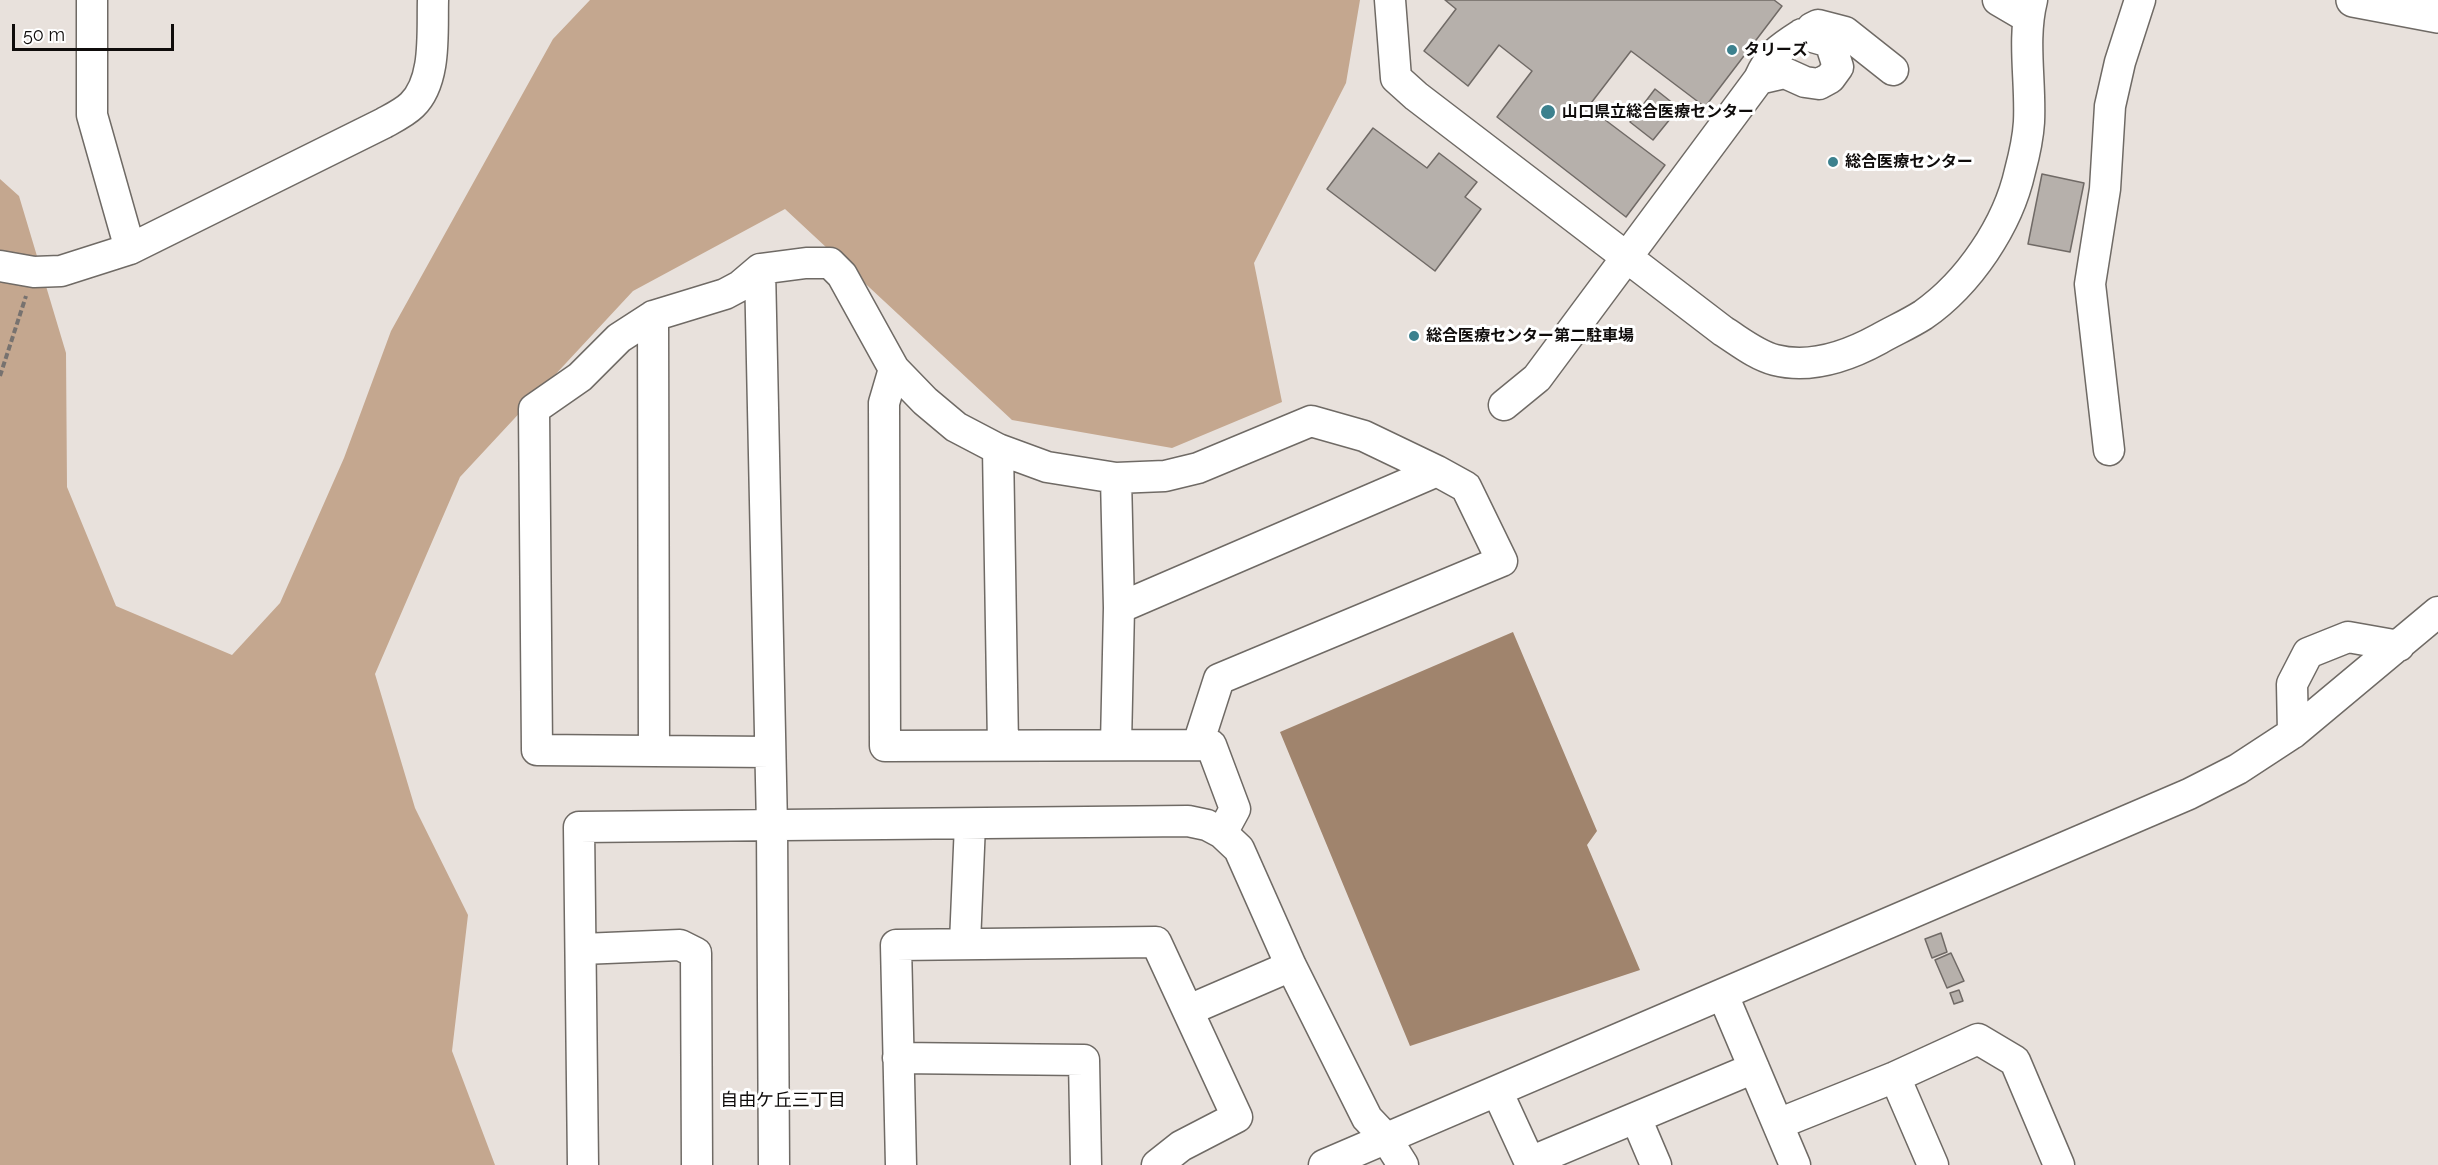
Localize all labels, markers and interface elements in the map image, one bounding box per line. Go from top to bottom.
scale bar [15,12,177,50]
text: 50 m [23,24,65,45]
place label: タリーズ [1744,40,1808,60]
marker: タリーズ [1725,43,1739,57]
place label: 山口県立総合医療センター [1562,102,1754,122]
marker: 山口県立総合医療センター [1539,103,1557,121]
place label: 総合医療センター [1845,152,1973,172]
marker: 総合医療センター [1826,155,1840,169]
place label: 総合医療センター第二駐車場 [1426,326,1634,346]
marker: 総合医療センター第二駐車場 [1407,329,1421,343]
district label: 自由ケ丘三丁目 [720,1090,846,1112]

